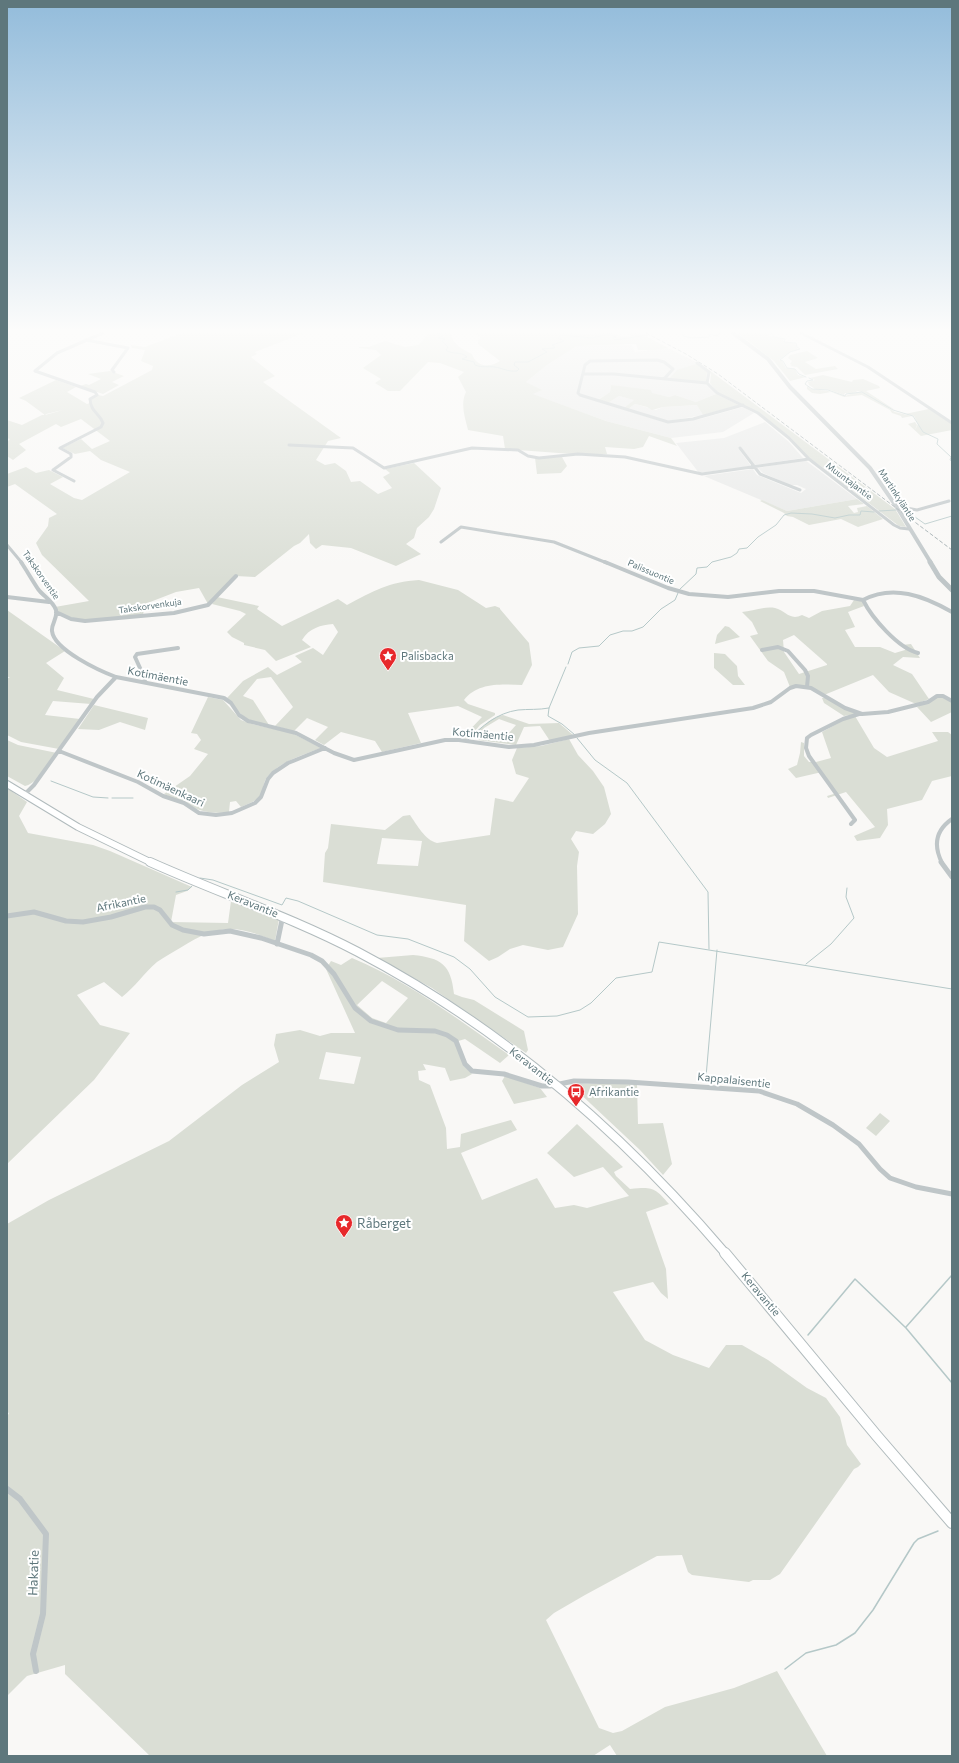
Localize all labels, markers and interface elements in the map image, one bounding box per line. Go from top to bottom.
street label: Muuntajantie [824,460,875,502]
street label: Martinkyläntie [876,466,919,523]
street label: Takskorventie [20,548,63,602]
street label: Palissuontie [626,557,676,586]
street label: Takskorvenkuja [118,596,182,615]
place icon: Palisbacka [378,646,398,671]
place label: Palisbacka [401,649,454,662]
street label: Kotimäentie [127,663,190,688]
street label: Kotimäentie [452,724,514,743]
street label: Kotimäenkaari [135,766,207,809]
street label: Keravantie [226,888,281,920]
street label: Afrikantie [95,891,147,914]
street label: Keravantie [507,1044,558,1087]
street label: Kappalaisentie [697,1069,771,1090]
bus stop icon: Afrikantie [566,1082,586,1107]
place label: Afrikantie [589,1085,639,1098]
place icon: Råberget [334,1213,354,1238]
place label: Råberget [357,1215,411,1231]
street label: Keravantie [739,1269,784,1318]
street label: Hakatie [24,1550,42,1596]

